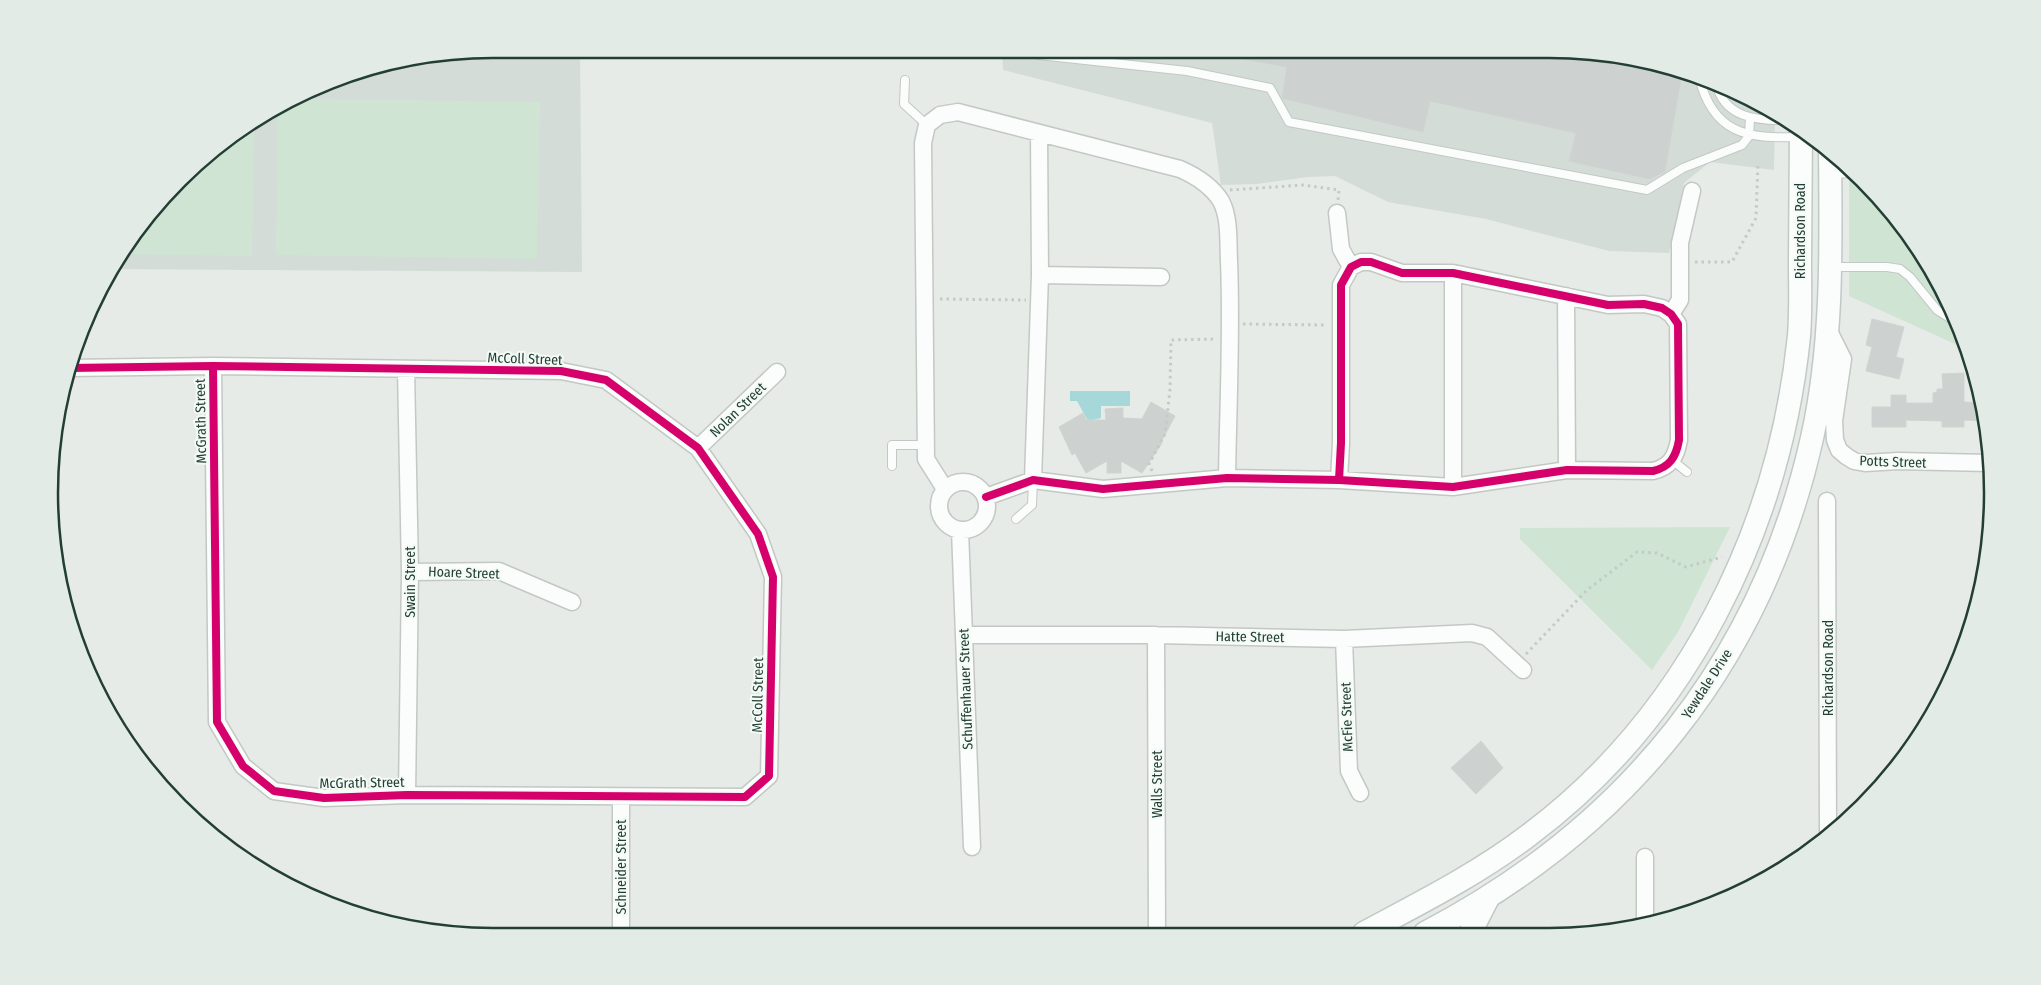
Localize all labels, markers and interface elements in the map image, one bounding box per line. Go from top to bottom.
street label: Richardson Road [1792,183,1809,279]
street label: McColl Street [487,349,563,369]
street label: McGrath Street [192,378,210,464]
street label: Nolan Street [706,379,770,441]
street label: Potts Street [1859,452,1927,472]
street label: Swain Street [402,546,419,618]
street label: Hoare Street [428,563,501,583]
street label: Richardson Road [1820,620,1837,716]
street label: Schuffenhauer Street [955,628,977,750]
street label: Hatte Street [1215,628,1285,646]
street label: Yewdale Drive [1678,646,1736,722]
street label: McColl Street [749,657,767,733]
street label: McFie Street [1337,681,1357,752]
street label: Walls Street [1149,750,1166,818]
street label: McGrath Street [319,774,405,792]
street label: Schneider Street [613,819,630,915]

